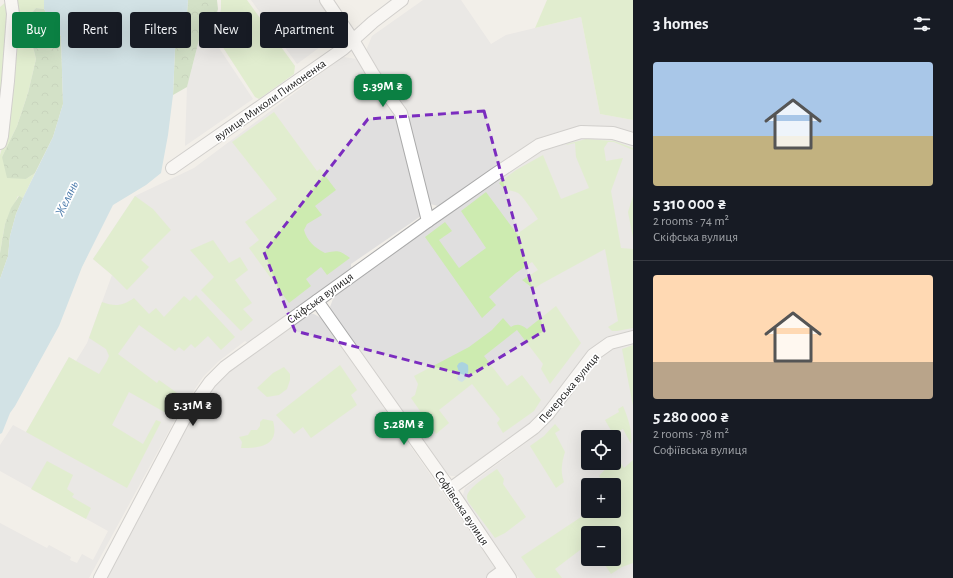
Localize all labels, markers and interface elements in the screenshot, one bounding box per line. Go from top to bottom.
chip: Buy [12,12,60,48]
chip: Rent [68,12,122,48]
chip: Filters [130,12,191,48]
chip: New [199,12,252,48]
chip: Apartment [260,12,348,48]
icon: filters [911,13,933,35]
text: 3 homes [653,15,709,32]
street label: вулиця Миколи Пимоненка [212,57,329,144]
pin: 5.39M ₴ [346,74,420,108]
text: 5.39M ₴ [363,80,403,93]
icon: home [757,88,829,160]
water label: Желань [53,179,81,218]
text: 5 310 000 ₴ [653,195,727,212]
text: 2 rooms · 74 m² [653,215,729,228]
text: Скіфська вулиця [653,231,738,244]
street label: Скіфська вулиця [285,270,356,327]
icon: home [757,301,829,373]
street label: Печерська вулиця [536,351,602,426]
pin: 5.31M ₴ [156,393,230,427]
text: 5.31M ₴ [174,399,212,412]
text: 5 280 000 ₴ [653,408,730,425]
pin: 5.28M ₴ [367,412,441,446]
text: 5.28M ₴ [384,418,424,431]
text: 2 rooms · 78 m² [653,428,729,441]
map controls [581,430,621,566]
button: locate [581,430,621,470]
text: Софіївська вулиця [653,444,747,457]
street label: Софіївська вулиця [432,469,491,548]
button: + [581,478,621,518]
button: − [581,526,621,566]

